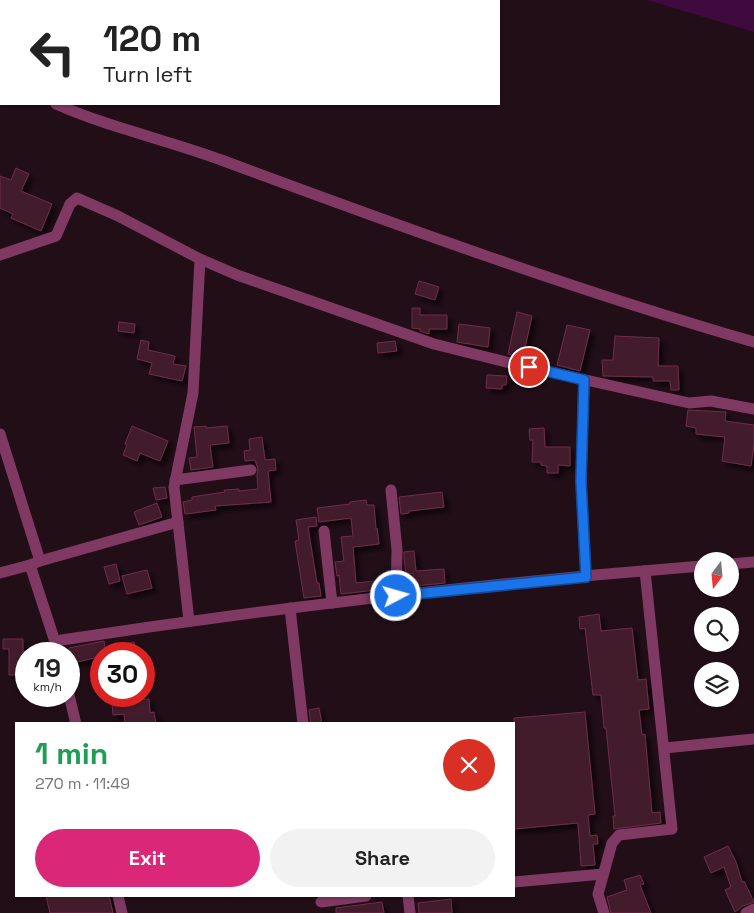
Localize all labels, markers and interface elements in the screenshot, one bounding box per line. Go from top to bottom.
text: 120 m [103,17,201,61]
icon: left [20,20,85,85]
text: Turn left [103,60,193,88]
pin [508,346,550,388]
icon: arrive [515,353,543,381]
north arrow [694,552,739,598]
map controls [694,552,739,707]
position arrow [369,569,421,621]
button: search [694,607,739,652]
speed limit sign: 30 [90,642,155,707]
text: 19 [34,652,61,684]
button: layers [694,662,739,707]
text: km/h [33,679,62,695]
text: 1 min [35,734,108,773]
button: close [443,739,495,791]
text: 270 m · 11:49 [35,773,130,794]
button: Exit [35,829,260,887]
button: Share [270,829,495,887]

